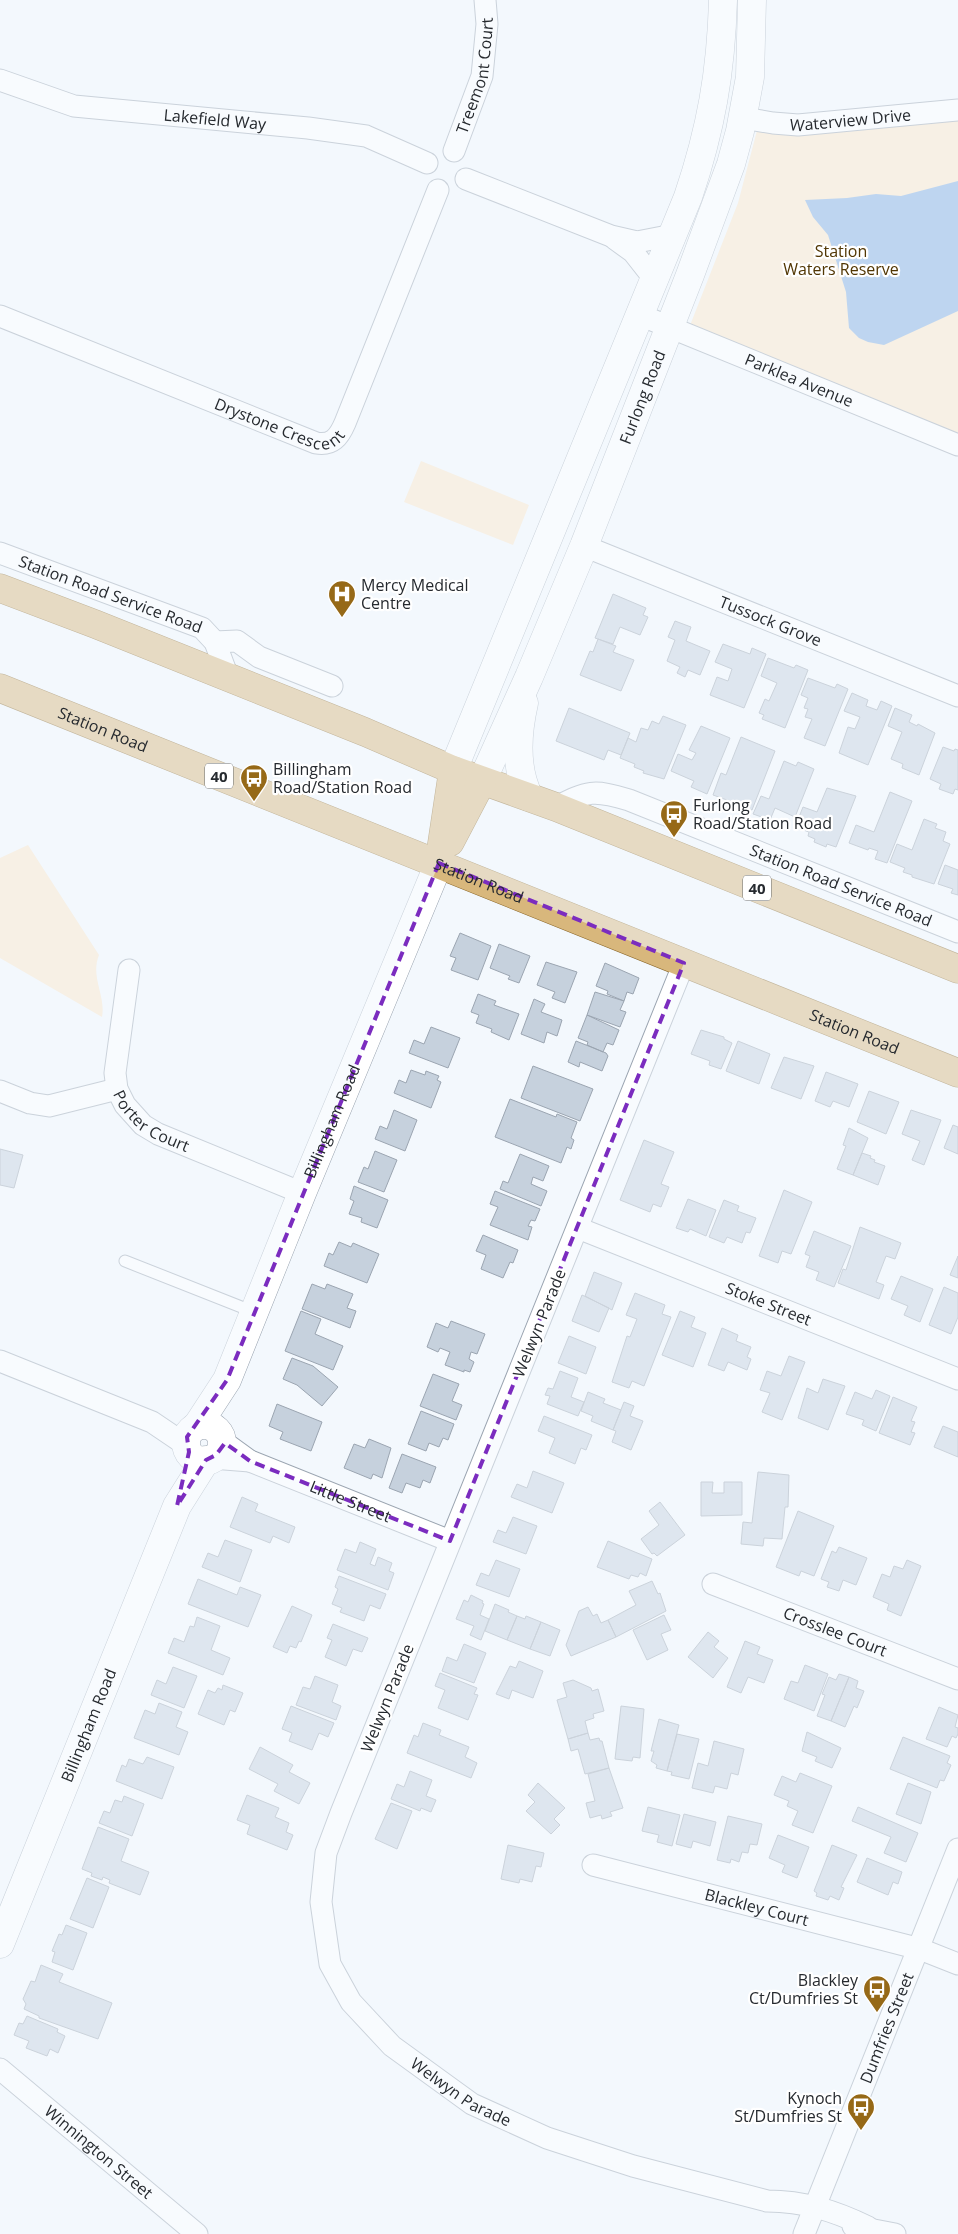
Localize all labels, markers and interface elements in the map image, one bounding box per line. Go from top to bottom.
street label: Treemont Court [450,17,498,137]
street label: Lakefield Way [163,103,268,135]
street label: Waterview Drive [789,103,912,136]
park label: Station Waters Reserve [783,240,899,280]
street label: Furlong Road [614,347,671,447]
street label: Parklea Avenue [742,348,857,412]
street label: Drystone Crescent [211,392,350,455]
street label: Station Road Service Road [16,550,206,638]
place label: Mercy Medical Centre [361,574,469,614]
hospital icon: Mercy Medical Centre [327,579,357,618]
street label: Tussock Grove [716,590,825,651]
street label: Station Road [55,701,151,757]
place label: Billingham Road/Station Road [273,758,412,798]
bus stop icon: Billingham Road/Station Road [239,763,269,802]
road number: 40 [205,764,233,788]
place label: Furlong Road/Station Road [693,794,832,834]
bus stop icon: Furlong Road/Station Road [659,799,689,838]
street label: Station Road Service Road [747,839,935,931]
street label: Station Road [431,853,527,908]
road number: 40 [743,876,771,900]
street label: Station Road [806,1004,903,1059]
street label: Billingham Road [298,1061,365,1181]
street label: Porter Court [108,1086,193,1157]
street label: Welwyn Parade [507,1266,571,1380]
street label: Stoke Street [722,1277,815,1331]
street label: Little Street [307,1475,395,1527]
street label: Crosslee Court [780,1601,890,1662]
street label: Welwyn Parade [355,1641,419,1755]
street label: Billingham Road [56,1665,121,1785]
street label: Blackley Court [702,1883,811,1931]
place label: Blackley Ct/Dumfries St [749,1969,859,2009]
street label: Dumfries Street [854,1969,919,2087]
bus stop icon: Blackley Ct/Dumfries St [862,1974,892,2013]
street label: Welwyn Parade [406,2052,515,2131]
place label: Kynoch St/Dumfries St [734,2087,842,2127]
bus stop icon: Kynoch St/Dumfries St [846,2092,876,2131]
street label: Winnington Street [40,2100,158,2204]

